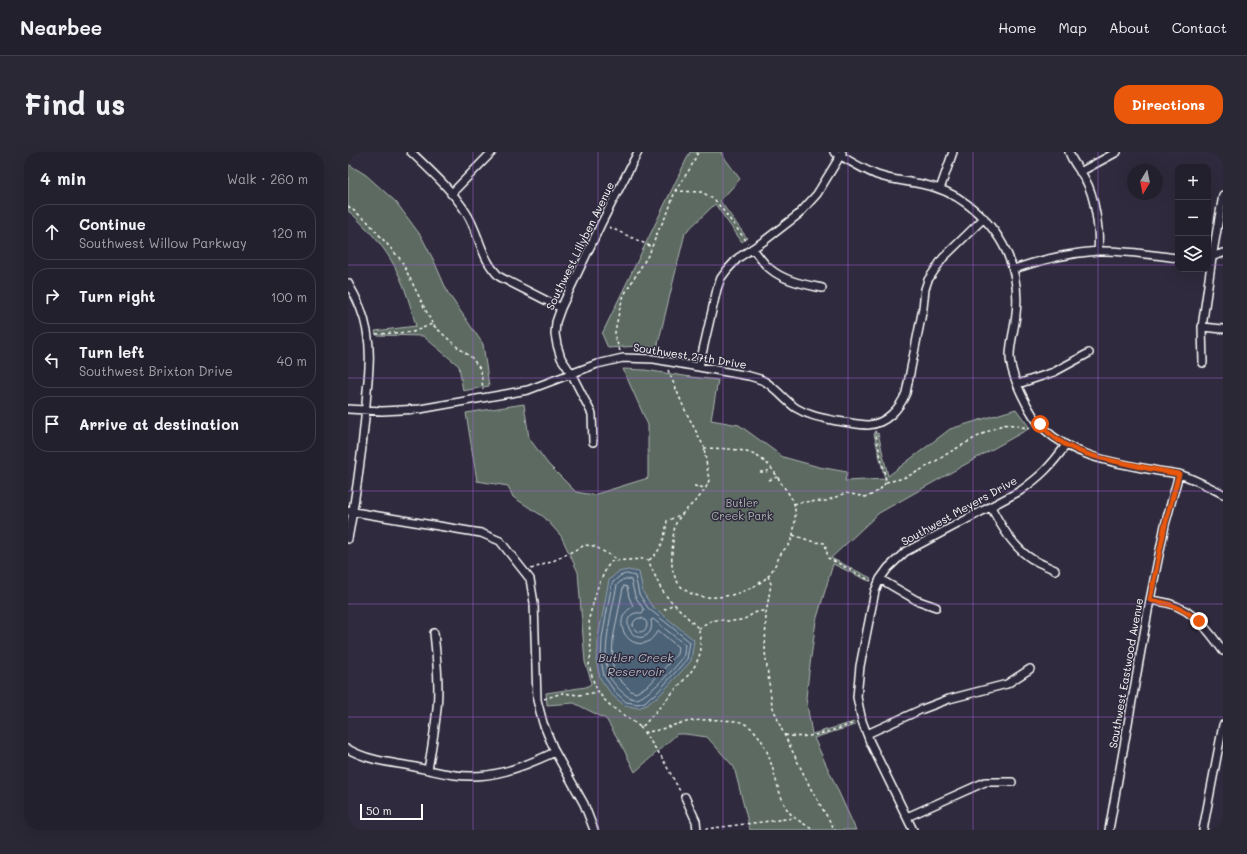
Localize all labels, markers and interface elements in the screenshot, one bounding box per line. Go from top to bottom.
text: Nearbee [20,15,102,40]
text: Home [998,18,1036,37]
text: Map [1058,18,1087,37]
text: About [1109,18,1150,37]
text: Contact [1172,18,1227,37]
button: Directions [1114,85,1223,124]
text: Find us [24,86,125,122]
north arrow [1127,164,1163,200]
map controls [1175,164,1211,272]
button: + [1175,164,1211,200]
text: 4 min [40,167,86,189]
text: Walk · 260 m [227,170,308,187]
street label: Southwest Lillyben Avenue [542,179,617,312]
button: − [1175,200,1211,236]
text: Continue [79,214,146,234]
icon: ahead [41,221,63,243]
text: 120 m [271,224,307,241]
text: Southwest Willow Parkway [79,234,247,251]
button: layers [1175,236,1211,272]
icon: right [41,285,63,307]
text: Turn right [79,286,156,306]
text: 100 m [271,288,307,305]
street label: Southwest 27th Drive [632,339,748,372]
text: Turn left [79,342,144,362]
icon: left [41,349,63,371]
text: 40 m [277,352,307,369]
text: Southwest Brixton Drive [79,362,233,379]
icon: arrive [41,413,63,435]
text: Arrive at destination [79,414,239,434]
route start [1031,415,1049,433]
street label: Southwest Meyers Drive [898,472,1020,549]
park label: Butler Creek Park [711,495,773,523]
street label: Southwest Eastwood Avenue [1105,596,1146,749]
route end [1190,612,1208,630]
water label: Butler Creek Reservoir [598,649,674,679]
scale bar [360,802,423,821]
text: 50 m [366,803,392,818]

